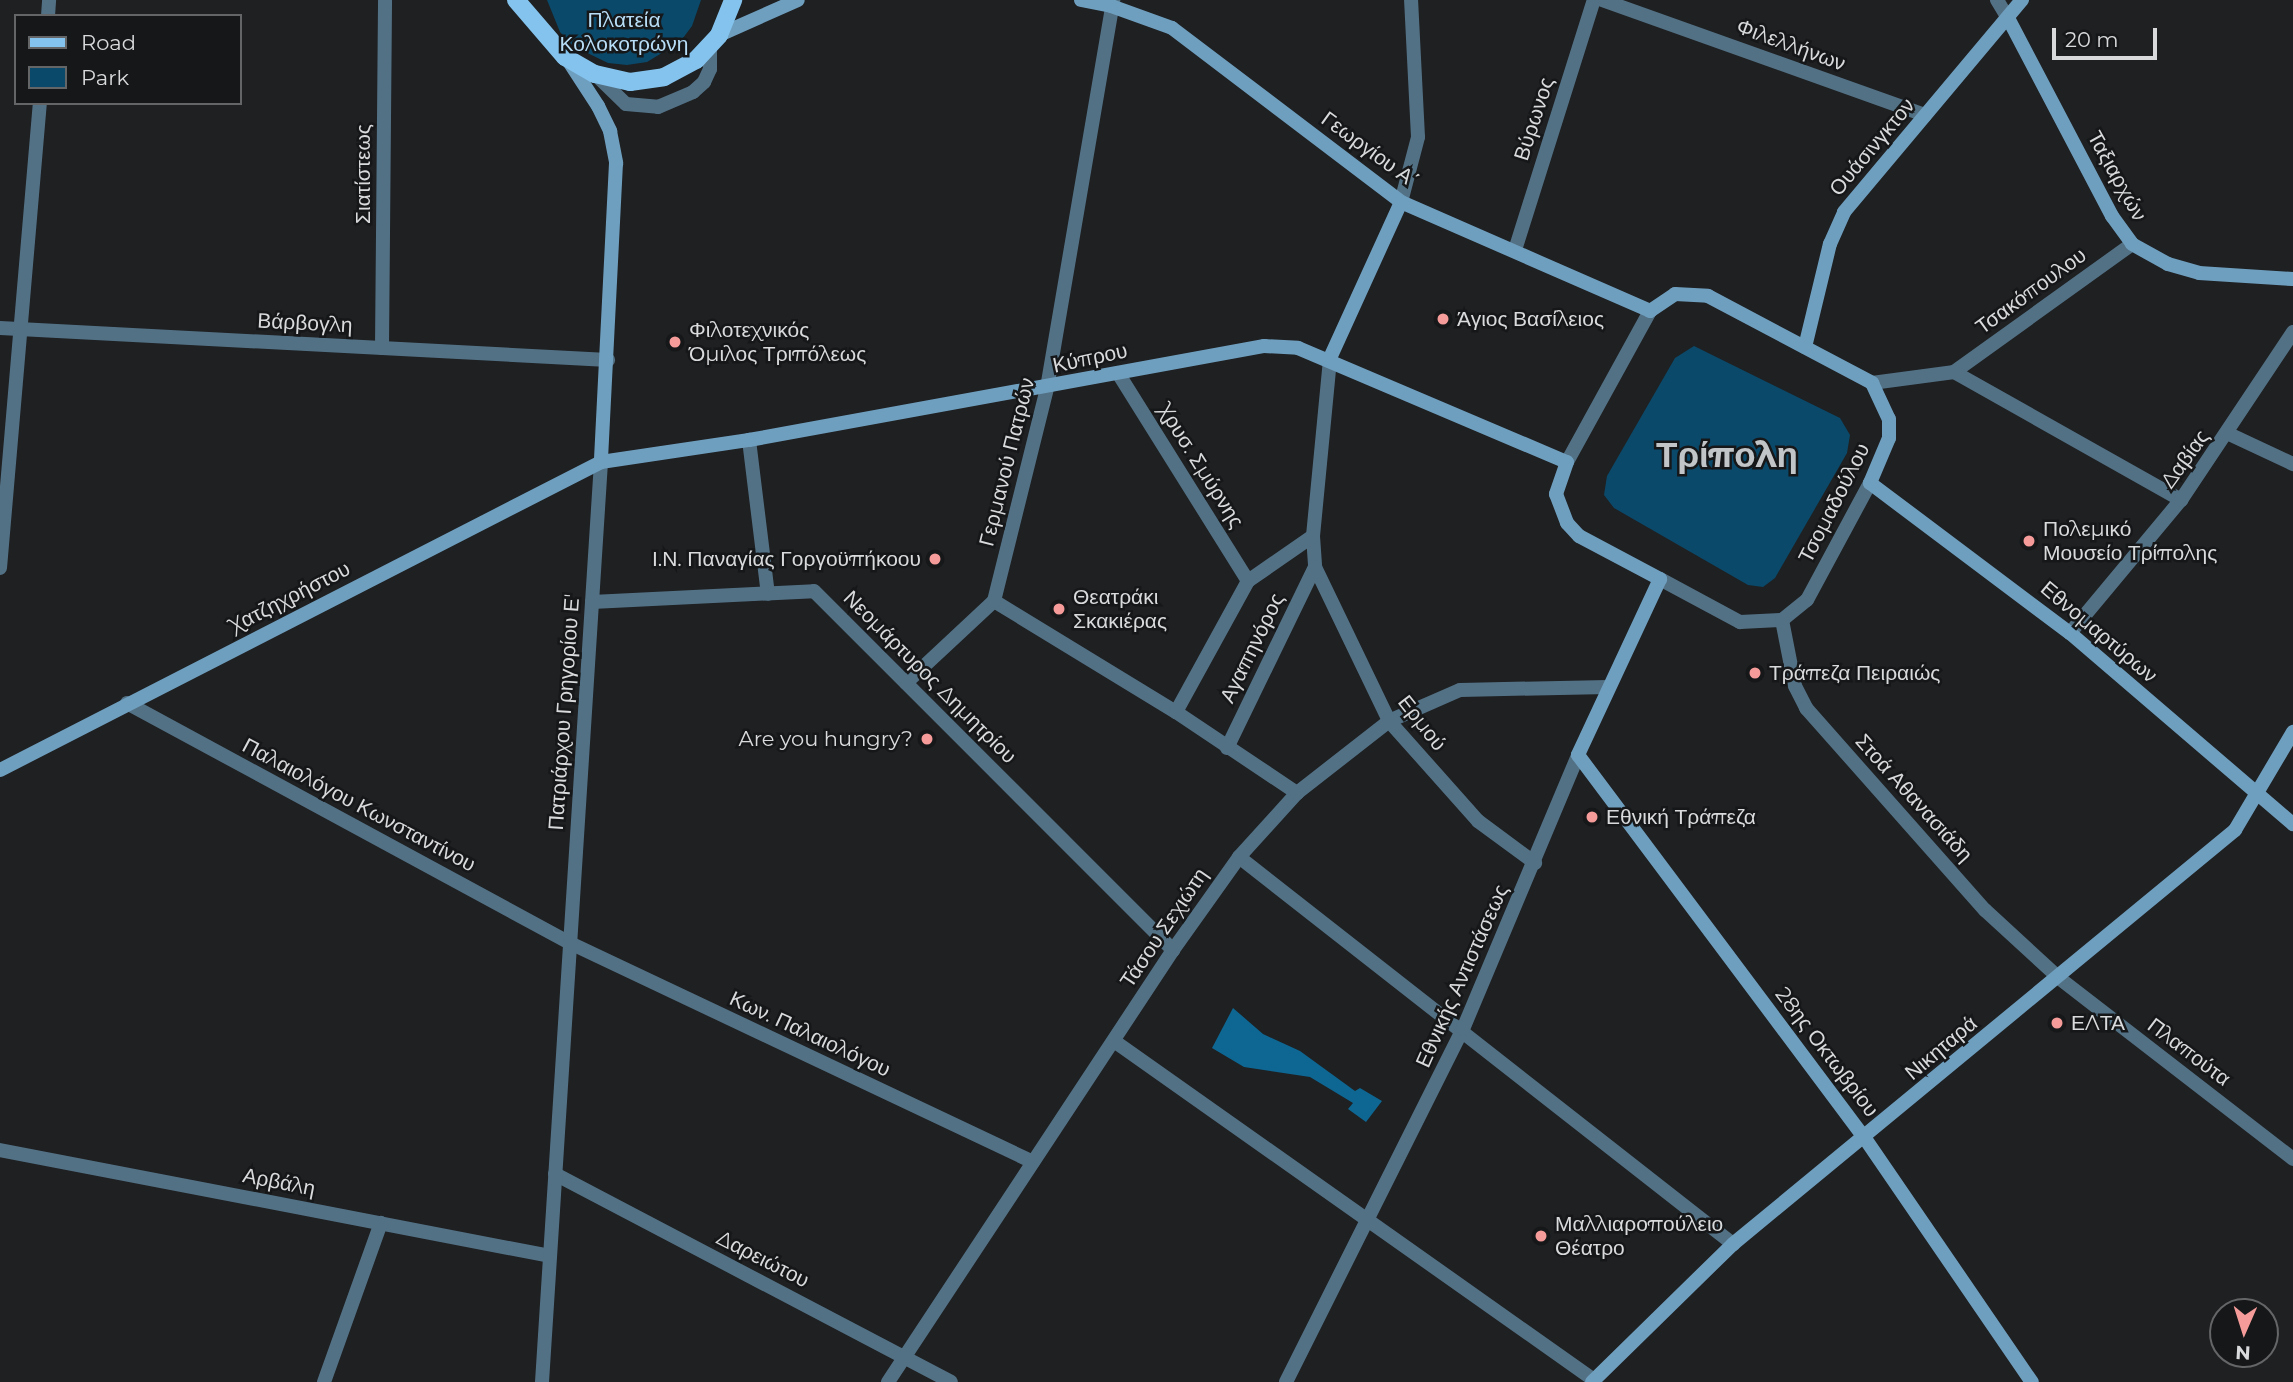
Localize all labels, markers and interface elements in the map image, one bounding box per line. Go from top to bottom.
park label: Πλατεία Κολοκοτρώνη [560,7,688,57]
legend [14,14,242,105]
street label: Φιλελλήνων [1733,14,1849,76]
scale bar [2055,14,2160,58]
text: 20 m [2065,27,2119,52]
text: Road [81,30,136,55]
text: Park [81,65,129,90]
street label: Βύρωνος [1509,74,1559,164]
street label: Ουάσινγκτον [1824,93,1920,201]
street label: Γεωργίου Α΄ [1316,106,1424,194]
street label: Σιατίστεως [350,124,376,224]
street label: Ταξιαρχών [2082,127,2152,225]
street label: Τσακόπουλου [1971,242,2091,340]
place label: Άγιος Βασίλειος [1457,306,1604,332]
street label: Βάρβογλη [257,308,353,338]
marker: Άγιος Βασίλειος [1435,311,1451,327]
place label: Φιλοτεχνικός Όμιλος Τριπόλεως [689,317,866,367]
marker: Φιλοτεχνικός Όμιλος Τριπόλεως [667,334,683,350]
street label: Κύπρου [1050,338,1130,378]
street label: Γερμανού Πατρών [974,375,1040,549]
street label: Χρυσ. Σμύρνης [1153,399,1249,533]
street label: Δαβίας [2155,425,2215,493]
district label: Τρίπολη [1656,434,1798,476]
street label: Τσομαδούλου [1793,439,1875,567]
place label: Πολεμικό Μουσείο Τρίπολης [2043,516,2217,566]
marker: Πολεμικό Μουσείο Τρίπολης [2021,533,2037,549]
place label: Ι.Ν. Παναγίας Γοργοϋπήκοου [652,546,921,572]
marker: Ι.Ν. Παναγίας Γοργοϋπήκοου [927,551,943,567]
street label: Χατζηχρήστου [226,556,354,638]
street label: Εθνομαρτύρων [2036,576,2162,688]
place label: Θεατράκι Σκακιέρας [1073,584,1167,634]
street label: Νεομάρτυρος Δημητρίου [838,585,1022,769]
street label: Αγαπηνόρος [1215,589,1289,707]
street label: Πατριάρχου Γρηγορίου Ε' [543,593,585,831]
marker: Θεατράκι Σκακιέρας [1051,601,1067,617]
place label: Τράπεζα Πειραιώς [1769,660,1940,686]
marker: Τράπεζα Πειραιώς [1747,665,1763,681]
street label: Ερμού [1393,690,1451,756]
place label: Are you hungry? [739,726,913,752]
street label: Στοά Αθανασιάδη [1850,729,1978,867]
marker: Are you hungry? [919,731,935,747]
street label: Παλαιολόγου Κωνσταντίνου [238,733,480,877]
place label: Εθνική Τράπεζα [1606,804,1756,830]
marker: Εθνική Τράπεζα [1584,809,1600,825]
street label: Τάσου Σεχιώτη [1115,864,1213,992]
street label: Εθνικής Αντιστάσεως [1410,881,1514,1071]
street label: 28ης Οκτωβρίου [1770,982,1884,1122]
street label: Κων. Παλαιολόγου [726,986,894,1082]
place label: ΕΛΤΑ [2071,1010,2125,1036]
street label: Νικηταρά [1900,1011,1982,1085]
street label: Πλαπούτα [2143,1013,2235,1091]
marker: ΕΛΤΑ [2049,1015,2065,1031]
street label: Αρβάλη [241,1163,317,1201]
place label: Μαλλιαροπούλειο Θέατρο [1555,1211,1723,1261]
street label: Δαρειώτου [713,1225,813,1293]
marker: Μαλλιαροπούλειο Θέατρο [1533,1228,1549,1244]
north arrow [2209,1298,2279,1368]
text: N [2235,1341,2251,1364]

